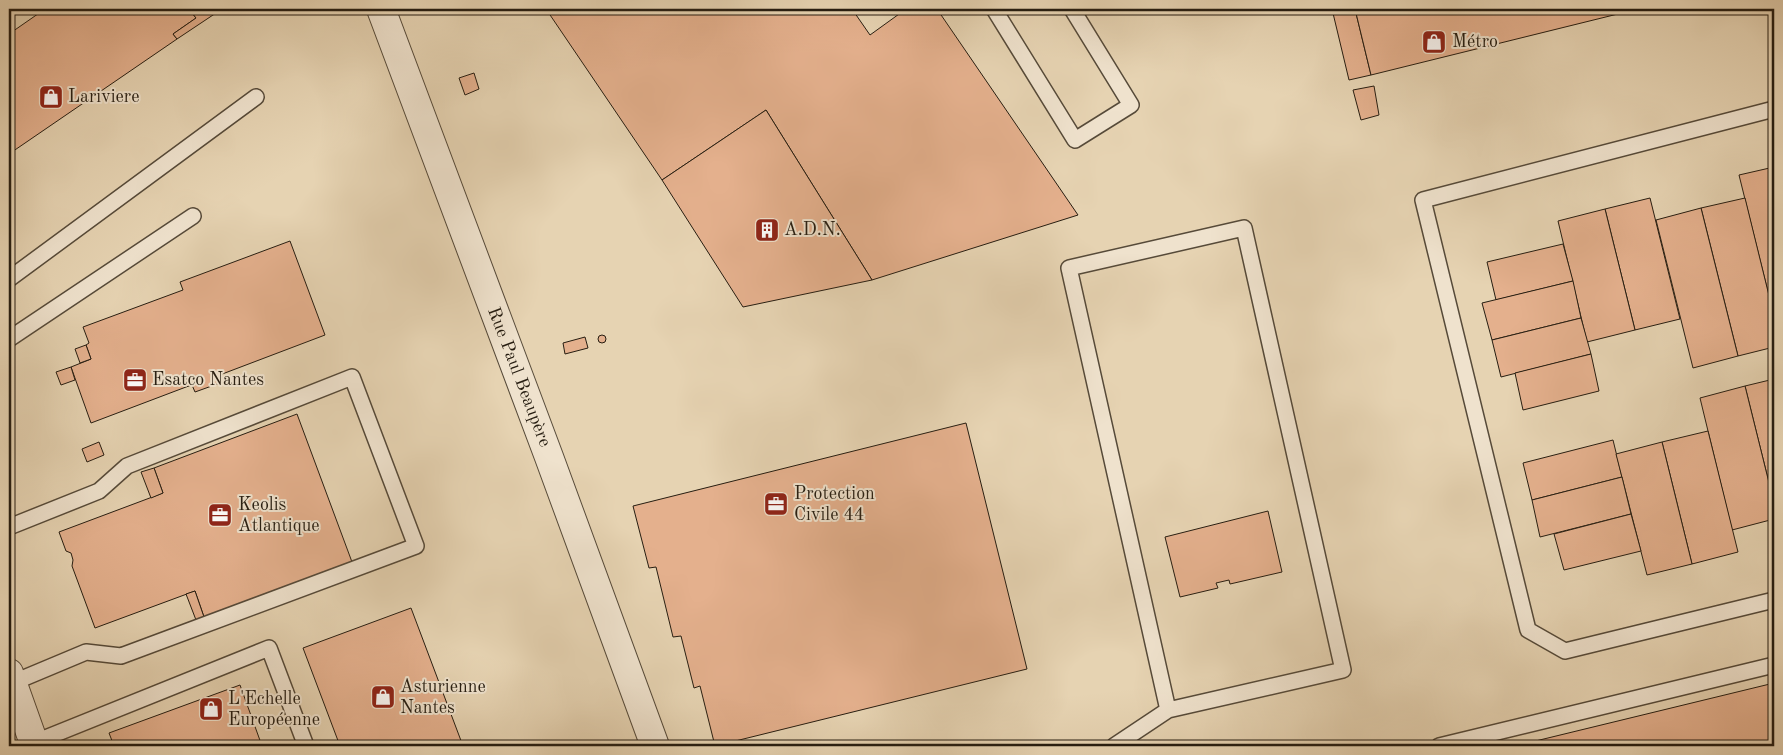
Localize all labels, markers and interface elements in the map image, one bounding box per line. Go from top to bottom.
shop icon: Métro [1421,29,1447,55]
place label: Métro [1452,33,1498,51]
shop icon: Lariviere [38,84,64,110]
place label: Lariviere [68,88,140,106]
building icon: A.D.N. [754,217,780,243]
place label: A.D.N. [784,221,841,239]
street label: Rue Paul Beaupère [484,305,554,449]
office icon: Esatco Nantes [122,367,148,393]
place label: Esatco Nantes [152,371,264,389]
place label: Protection Civile 44 [794,485,875,524]
office icon: Protection Civile 44 [763,491,789,517]
place label: Keolis Atlantique [238,496,320,535]
office icon: Keolis Atlantique [207,502,233,528]
place label: Asturienne Nantes [400,678,486,717]
shop icon: Asturienne Nantes [370,684,396,710]
place label: L'Echelle Européenne [228,690,320,729]
shop icon: L'Echelle Européenne [198,696,224,722]

